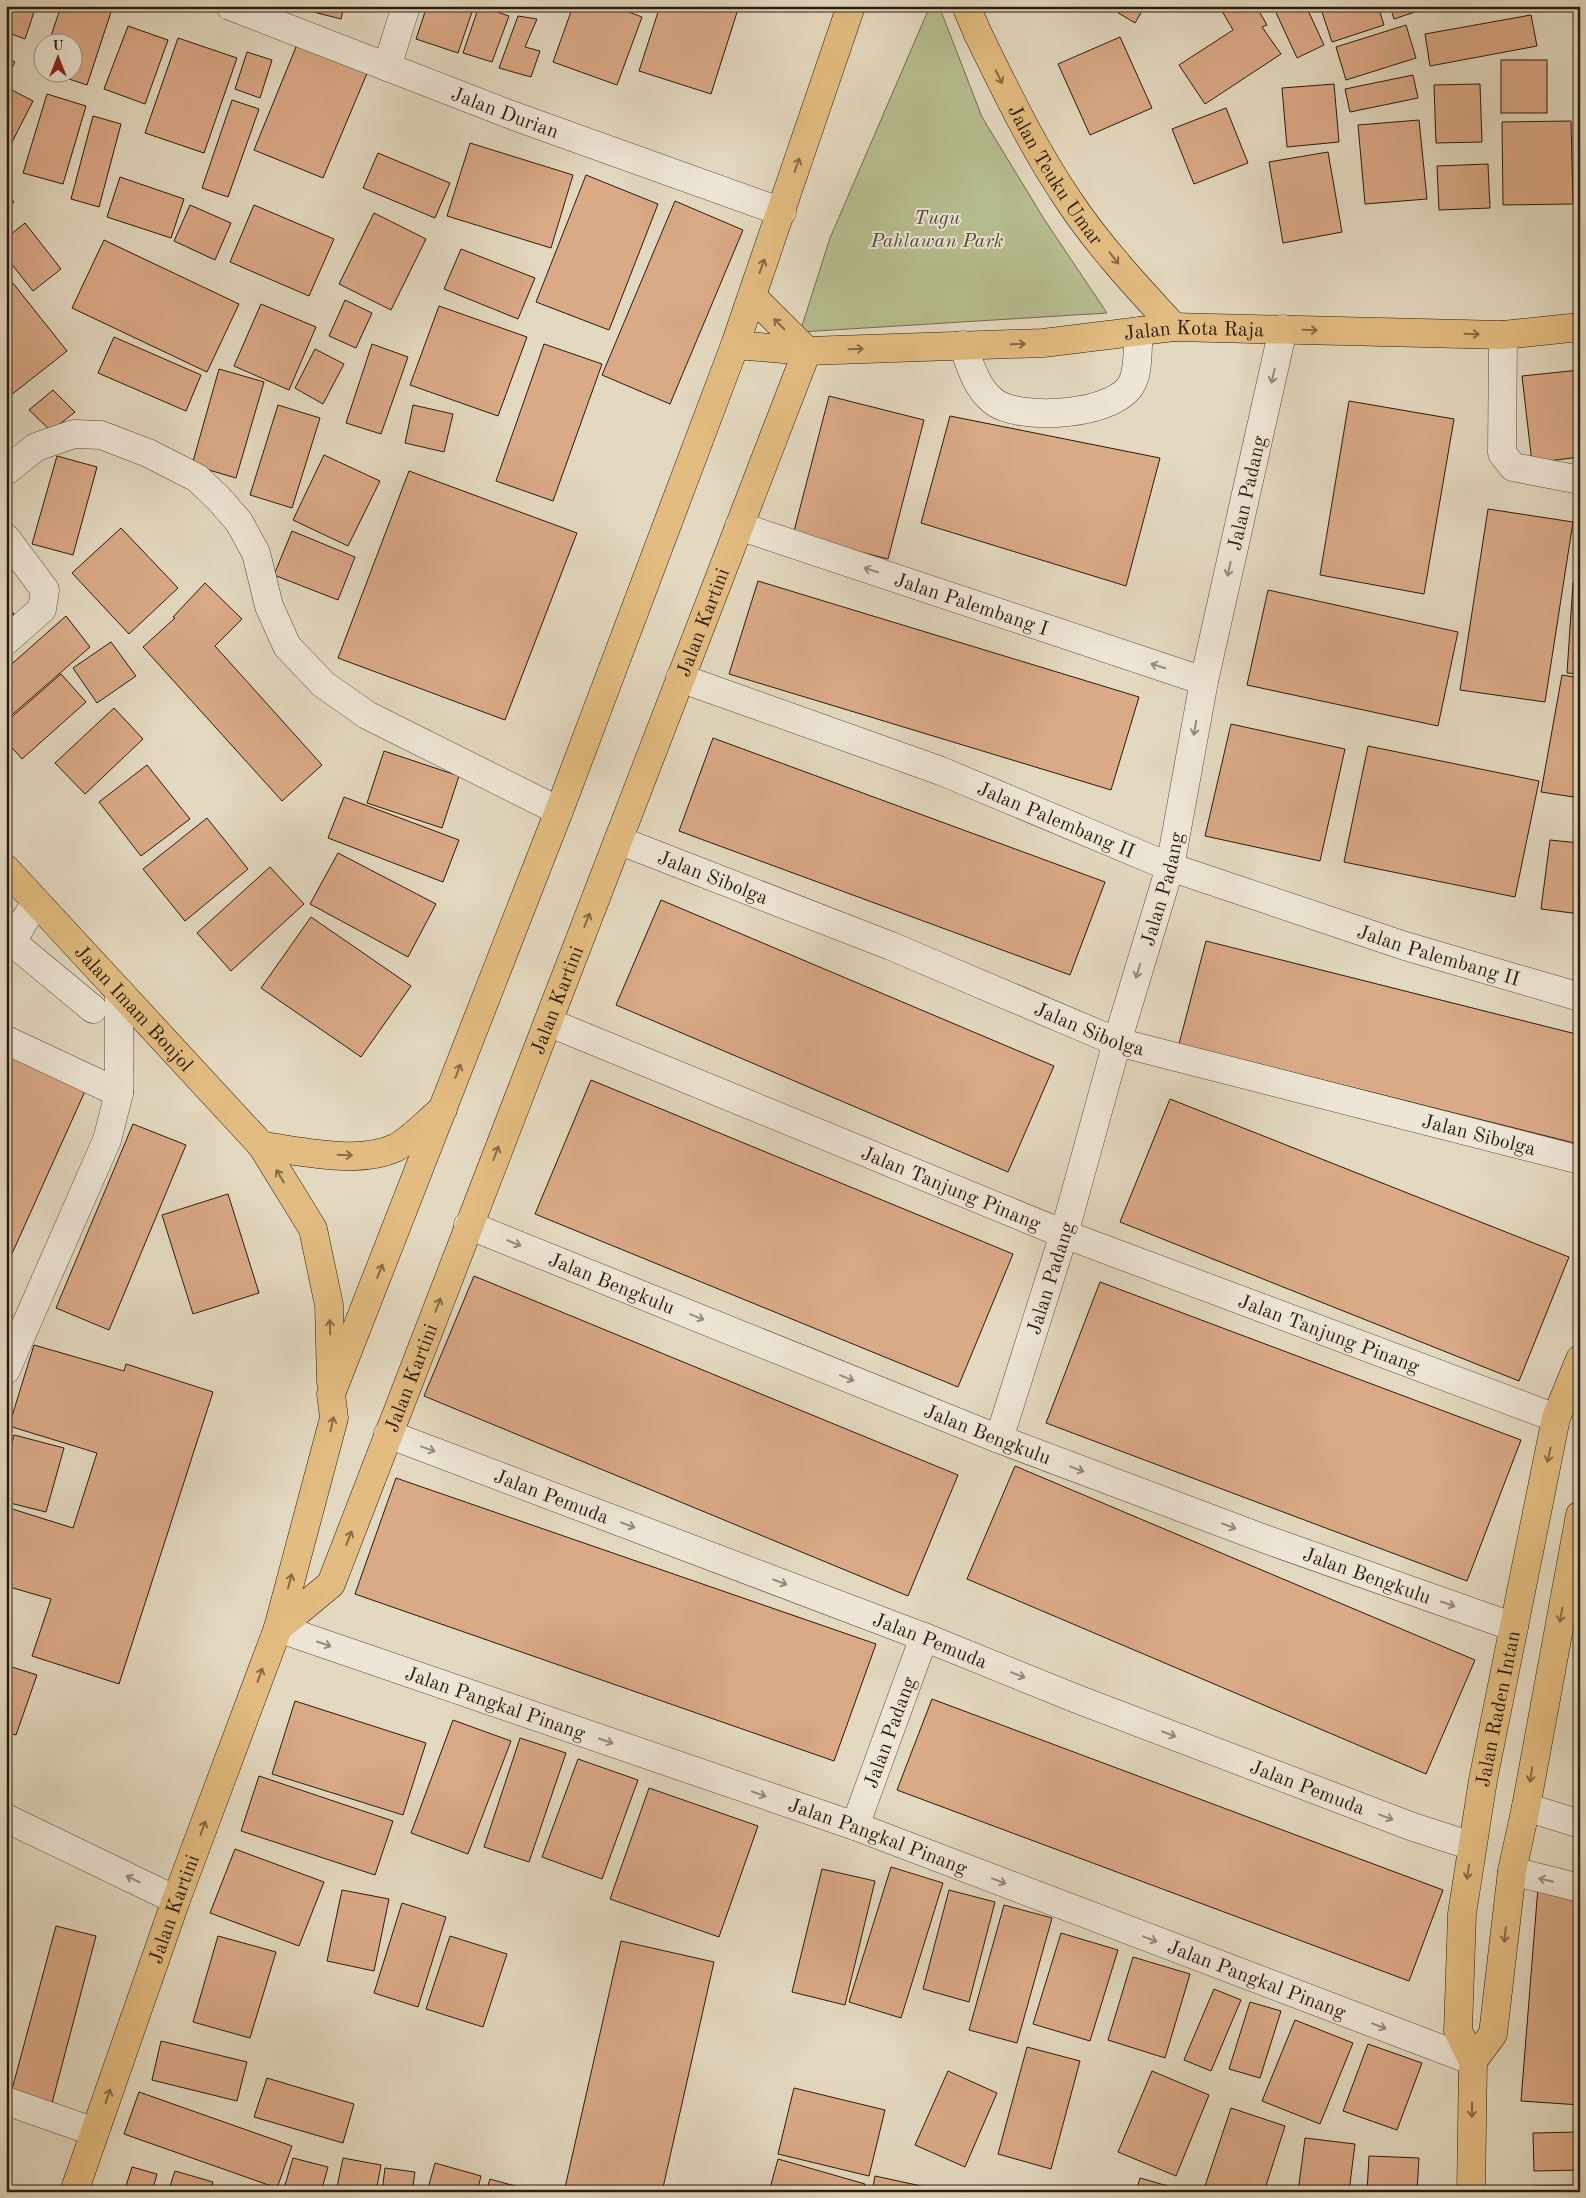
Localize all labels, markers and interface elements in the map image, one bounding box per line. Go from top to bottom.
north arrow [32,32,82,82]
text: U [52,39,64,53]
one-way arrow [994,70,1004,85]
street label: Jalan Durian [448,85,561,143]
street label: Jalan Teuku Umar [1003,102,1106,250]
one-way arrow [793,158,802,174]
park label: Tugu Pahlawan Park [869,209,1004,252]
one-way arrow [1109,251,1119,265]
one-way arrow [758,258,768,274]
one-way arrow [773,318,786,330]
street label: Jalan Kota Raja [1123,319,1264,345]
one-way arrow [1302,325,1318,334]
one-way arrow [1464,329,1480,339]
one-way arrow [1010,339,1026,348]
one-way arrow [847,344,863,354]
one-way arrow [1267,368,1277,384]
street label: Jalan Padang [1226,434,1271,553]
one-way arrow [1224,561,1233,577]
one-way arrow [864,565,879,574]
street label: Jalan Kartini [674,566,734,680]
street label: Jalan Palembang I [891,570,1050,640]
one-way arrow [1150,660,1166,670]
one-way arrow [1190,720,1200,736]
street label: Jalan Palembang II [974,779,1137,863]
street label: Jalan Padang [1139,831,1188,949]
street label: Jalan Sibolga [654,848,770,909]
one-way arrow [583,913,592,928]
street label: Jalan Palembang II [1354,923,1522,991]
street label: Jalan Imam Bonjol [70,942,196,1076]
street label: Jalan Kartini [528,944,588,1058]
one-way arrow [1133,963,1143,979]
street label: Jalan Sibolga [1031,1000,1146,1061]
one-way arrow [454,1064,464,1079]
street label: Jalan Sibolga [1420,1112,1538,1160]
street label: Jalan Tanjung Pinang [858,1144,1043,1235]
one-way arrow [492,1146,502,1161]
one-way arrow [337,1151,353,1160]
one-way arrow [275,1169,285,1183]
street label: Jalan Padang [1025,1220,1079,1337]
one-way arrow [505,1239,521,1248]
street label: Jalan Bengkulu [545,1250,677,1319]
one-way arrow [376,1264,385,1279]
street label: Jalan Tanjung Pinang [1235,1292,1422,1378]
one-way arrow [433,1298,443,1313]
one-way arrow [689,1313,704,1322]
one-way arrow [325,1320,334,1336]
street label: Jalan Kartini [383,1322,442,1435]
one-way arrow [839,1374,855,1383]
street label: Jalan Bengkulu [921,1402,1053,1470]
one-way arrow [328,1417,337,1433]
one-way arrow [420,1445,435,1454]
one-way arrow [1543,1446,1553,1462]
one-way arrow [1069,1465,1085,1474]
street label: Jalan Pemuda [491,1467,611,1529]
one-way arrow [620,1520,635,1530]
one-way arrow [1221,1522,1237,1531]
one-way arrow [345,1531,354,1547]
street label: Jalan Bengkulu [1300,1545,1433,1609]
one-way arrow [286,1573,296,1589]
one-way arrow [772,1578,787,1587]
one-way arrow [1440,1600,1456,1609]
one-way arrow [1555,1606,1565,1622]
street label: Jalan Pemuda [870,1610,990,1673]
street label: Jalan Raden Intan [1474,1629,1525,1789]
one-way arrow [316,1639,332,1649]
street label: Jalan Pangkal Pinang [402,1664,588,1745]
one-way arrow [256,1668,265,1684]
one-way arrow [1010,1671,1025,1680]
street label: Jalan Padang [862,1674,921,1791]
one-way arrow [1161,1730,1176,1739]
one-way arrow [598,1737,613,1746]
street label: Jalan Pemuda [1247,1758,1367,1820]
one-way arrow [1526,1766,1536,1782]
one-way arrow [751,1790,767,1799]
street label: Jalan Pangkal Pinang [785,1796,970,1880]
one-way arrow [1378,1813,1393,1822]
one-way arrow [199,1820,208,1836]
street label: Jalan Kartini [147,1852,204,1967]
one-way arrow [1463,1864,1473,1880]
one-way arrow [125,1874,140,1884]
one-way arrow [1538,1875,1554,1884]
one-way arrow [990,1877,1006,1886]
one-way arrow [1500,1926,1510,1942]
one-way arrow [1142,1935,1158,1944]
street label: Jalan Pangkal Pinang [1164,1938,1348,2024]
one-way arrow [1371,2022,1386,2031]
one-way arrow [104,2089,113,2104]
one-way arrow [1468,2102,1477,2118]

